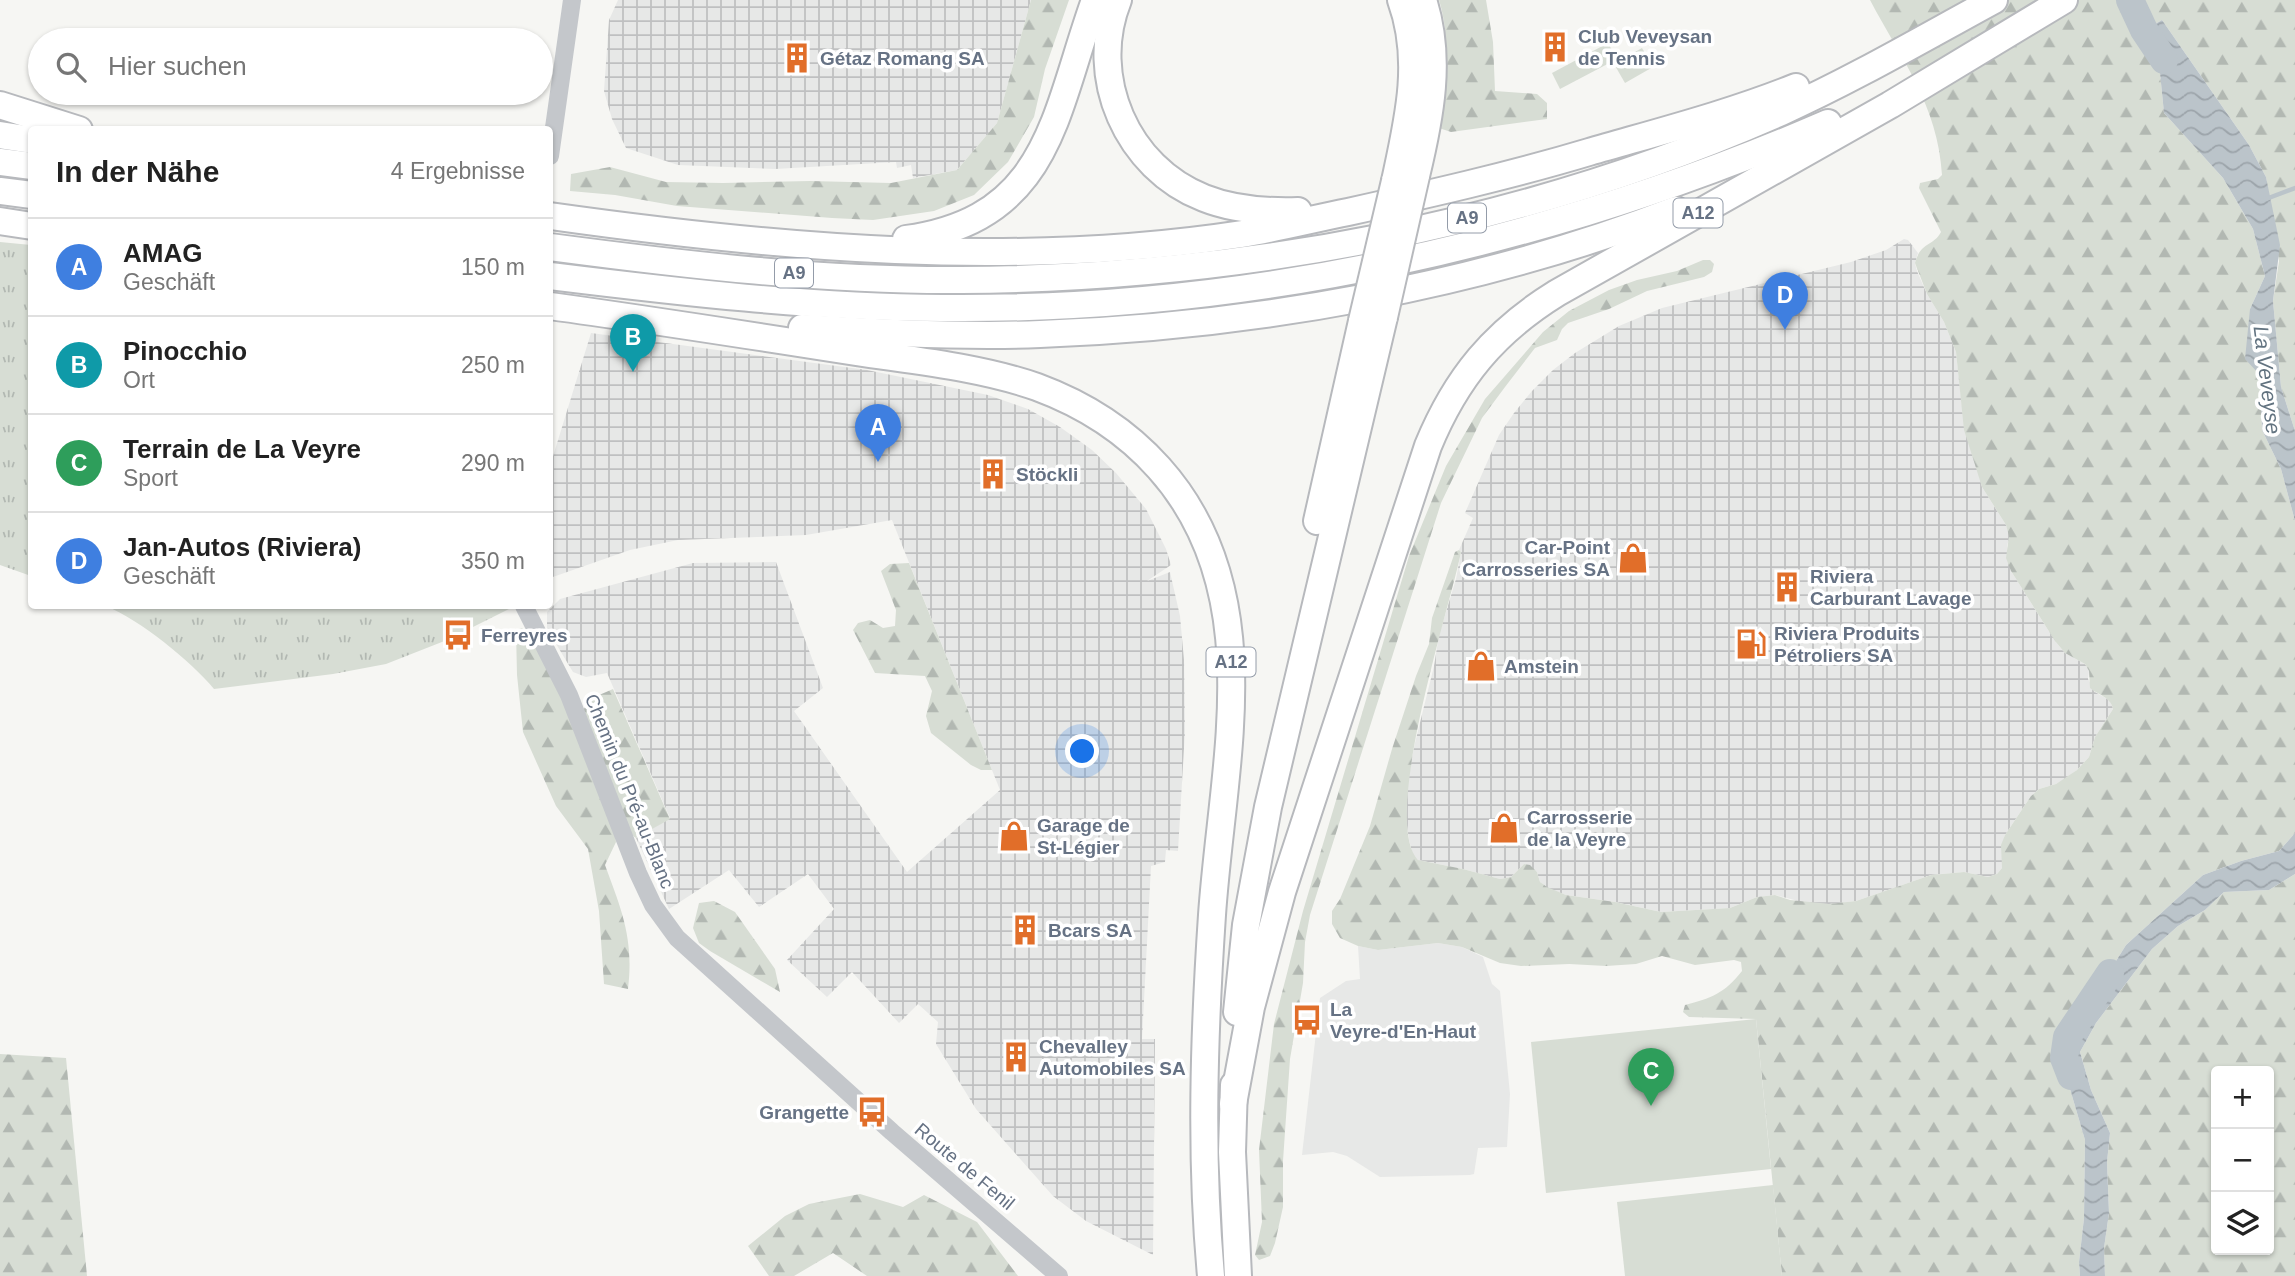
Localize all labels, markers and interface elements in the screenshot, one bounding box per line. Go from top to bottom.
place label: Club Veveysan de Tennis [1578,26,1712,69]
search box [28,28,553,105]
building icon: Club Veveysan de Tennis [1538,30,1572,64]
building icon: Gétaz Romang SA [780,41,814,75]
icon: search [52,48,90,86]
place label: Gétaz Romang SA [820,48,985,69]
text: Hier suchen [108,51,247,81]
text: In der Nähe [56,155,219,188]
text: 4 Ergebnisse [391,158,525,184]
road number: A12 [1674,198,1722,228]
road number: A9 [1448,204,1486,232]
text: AMAG [123,238,202,268]
text: A [71,254,87,280]
text: 150 m [461,254,525,280]
road number: A9 [775,258,813,288]
text: Geschäft [123,269,215,295]
pin: D [1762,272,1808,330]
pin: B [610,314,656,372]
water label: La Veveyse [2249,324,2286,435]
text: Pinocchio [123,336,247,366]
text: B [71,352,87,378]
text: 250 m [461,352,525,378]
text: Ort [123,367,155,393]
pin: A [855,404,901,462]
text: Terrain de La Veyre [123,434,361,464]
text: C [71,450,87,476]
text: 290 m [461,450,525,476]
building icon: Stöckli [976,457,1010,491]
place label: Stöckli [1016,464,1078,485]
text: Sport [123,465,178,491]
text: Jan-Autos (Riviera) [123,532,361,562]
place label: Car-Point Carrosseries SA [1462,537,1611,580]
shop icon: Car-Point Carrosseries SA [1616,541,1650,575]
text: D [71,548,87,574]
text: 350 m [461,548,525,574]
text: Geschäft [123,563,215,589]
place label: Riviera Carburant Lavage [1810,566,1972,609]
building icon: Riviera Carburant Lavage [1770,570,1804,604]
bus stop icon: Ferreyres [441,618,475,652]
place label: Riviera Produits Pétroliers SA [1774,623,1920,666]
place label: Ferreyres [481,625,568,646]
fuel station icon: Riviera Produits Pétroliers SA [1734,627,1768,661]
road number: A12 [1206,648,1256,676]
shop icon: Amstein [1464,649,1498,683]
place label: Amstein [1504,656,1579,677]
street label: Chemin du Pré-au-Blanc [581,691,678,892]
your location [1065,734,1099,768]
place label: Carrosserie de la Veyre [1527,807,1633,850]
shop icon: Carrosserie de la Veyre [1487,811,1521,845]
place label: Garage de St-Légier [1037,815,1130,858]
shop icon: Garage de St-Légier [997,819,1031,853]
building icon: Bcars SA [1008,913,1042,947]
place label: Bcars SA [1048,920,1133,941]
place label: La Veyre-d'En-Haut [1330,999,1477,1042]
bus stop icon: La Veyre-d'En-Haut [1290,1003,1324,1037]
place label: Chevalley Automobiles SA [1039,1036,1186,1079]
building icon: Chevalley Automobiles SA [999,1040,1033,1074]
pin: C [1628,1048,1674,1106]
map controls [2211,1066,2274,1255]
button: + [2211,1066,2274,1129]
bus stop icon: Grangette [855,1095,889,1129]
place label: Grangette [759,1102,849,1123]
street label: Route de Fenil [911,1119,1019,1214]
button: − [2211,1129,2274,1192]
button: layers [2211,1192,2274,1255]

